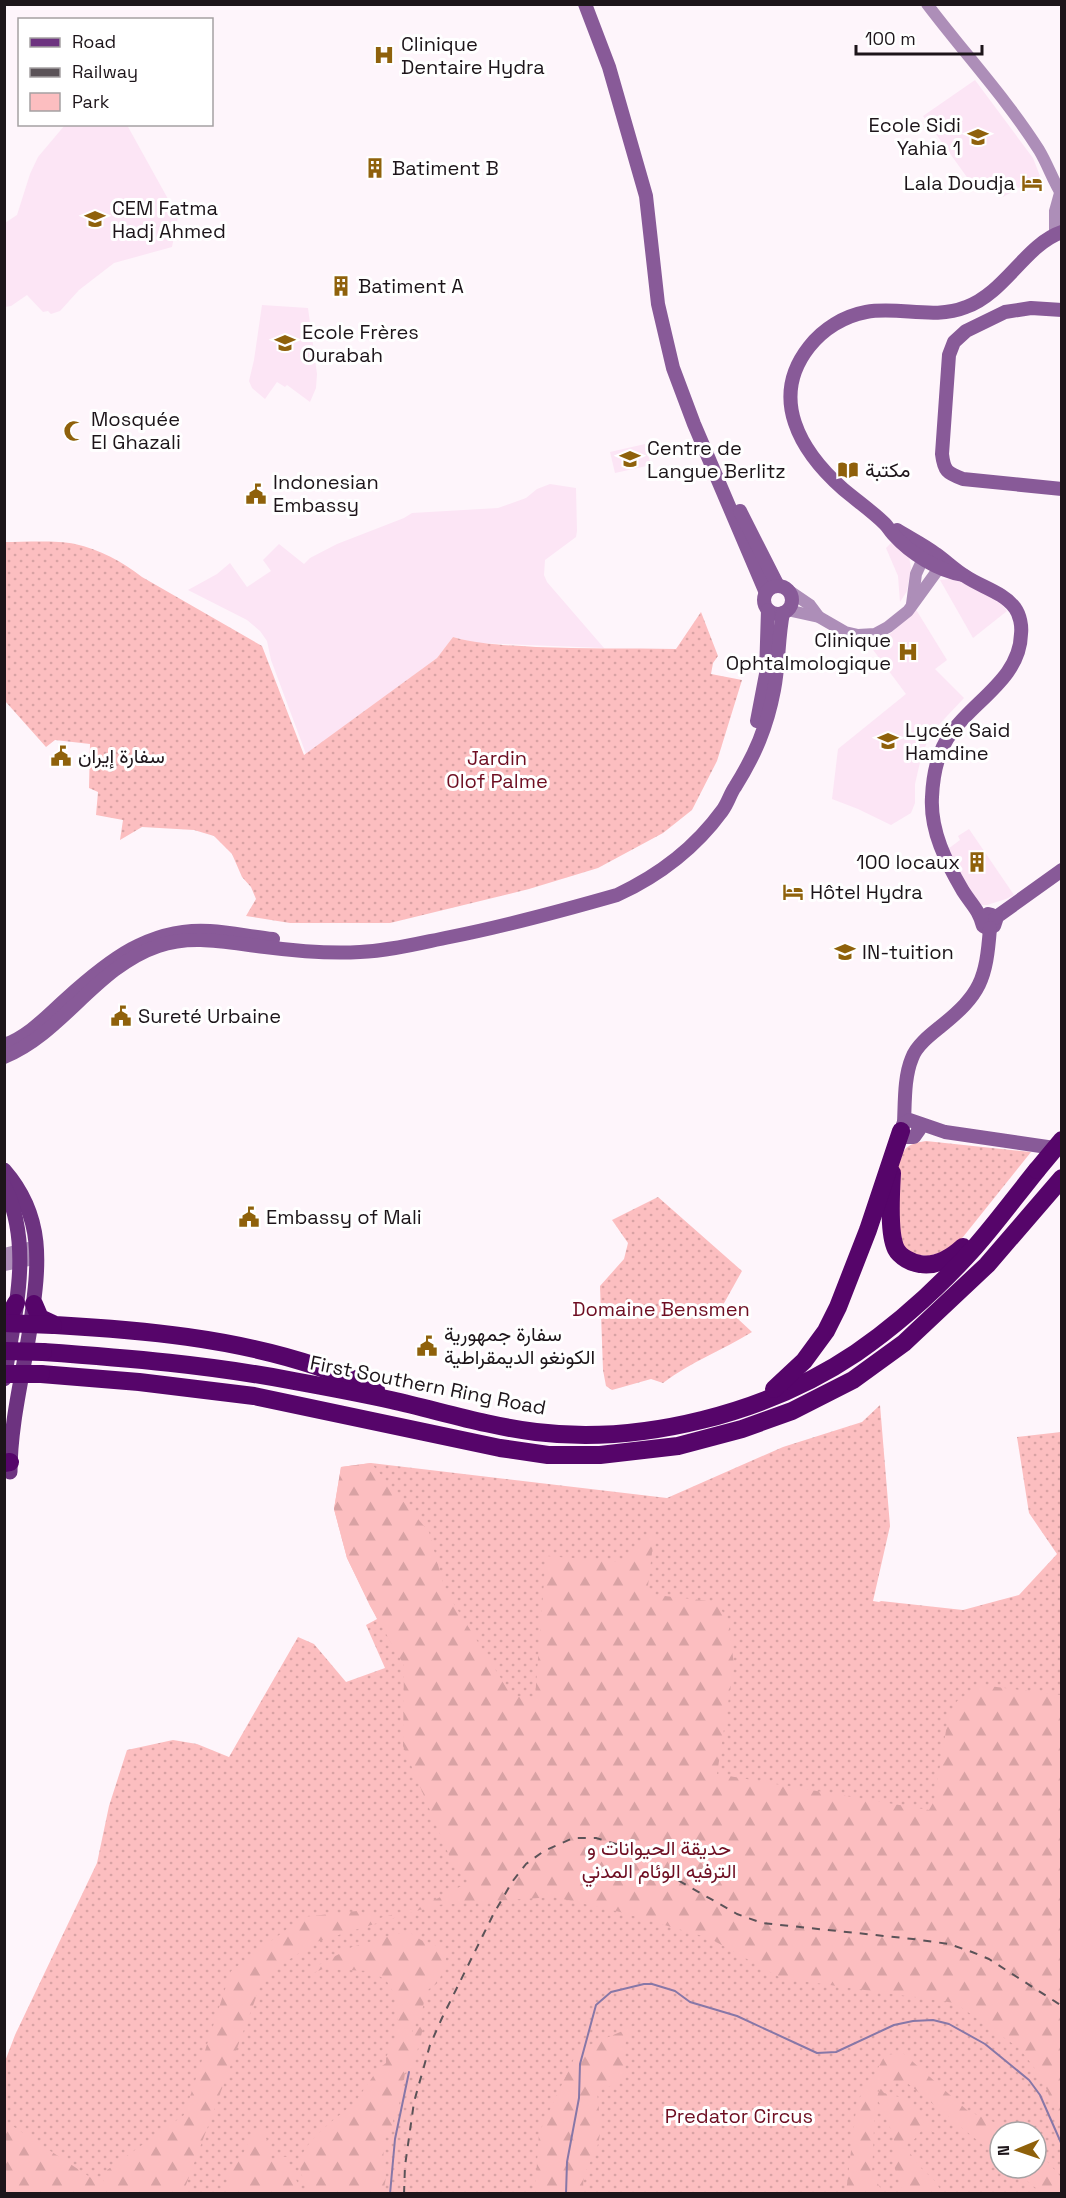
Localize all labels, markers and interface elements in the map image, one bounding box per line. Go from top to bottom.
legend [18,18,213,126]
scale bar [856,18,982,56]
text: 100 m [865,27,916,50]
text: Road [72,30,116,53]
place label: Clinique Dentaire Hydra [401,31,545,80]
hospital icon: Clinique Dentaire Hydra [372,43,396,67]
text: Railway [72,60,138,83]
text: Park [72,90,110,113]
place label: Ecole Sidi Yahia 1 [869,112,961,161]
school or university icon: Ecole Sidi Yahia 1 [966,125,990,149]
place label: Batiment B [392,155,499,181]
building icon: Batiment B [363,156,387,180]
place label: Lala Doudja [904,170,1015,196]
hotel icon: Lala Doudja [1020,171,1044,195]
place label: CEM Fatma Hadj Ahmed [112,195,226,244]
school or university icon: CEM Fatma Hadj Ahmed [83,207,107,231]
place label: Batiment A [358,273,464,299]
building icon: Batiment A [329,274,353,298]
place label: Ecole Frères Ourabah [302,319,419,368]
school or university icon: Ecole Frères Ourabah [273,331,297,355]
place label: Mosquée El Ghazali [91,406,181,455]
mosque icon: Mosquée El Ghazali [62,419,86,443]
place label: Centre de Langue Berlitz [647,435,786,484]
school or university icon: Centre de Langue Berlitz [618,447,642,471]
place label: مكتبة [865,457,910,483]
library icon: مكتبة [836,458,860,482]
place label: Indonesian Embassy [273,469,379,518]
public building icon: Indonesian Embassy [244,482,268,506]
place label: Clinique Ophtalmologique [726,627,891,676]
hospital icon: Clinique Ophtalmologique [896,640,920,664]
place label: Lycée Said Hamdine [905,717,1010,766]
school or university icon: Lycée Said Hamdine [876,729,900,753]
place label: سفارة إيران [78,743,165,769]
public building icon: سفارة إيران [49,744,73,768]
park label: Jardin Olof Palme [446,745,548,794]
place label: 100 locaux [856,849,960,875]
building icon: 100 locaux [965,850,989,874]
place label: Hôtel Hydra [810,879,923,905]
hotel icon: Hôtel Hydra [781,880,805,904]
place label: IN-tuition [862,939,954,965]
school or university icon: IN-tuition [833,940,857,964]
place label: Sureté Urbaine [138,1003,281,1029]
public building icon: Sureté Urbaine [109,1004,133,1028]
place label: Embassy of Mali [266,1204,422,1230]
public building icon: Embassy of Mali [237,1205,261,1229]
park label: Domaine Bensmen [572,1296,750,1322]
place label: سفارة جمهورية الكونغو الديمقراطية [444,1321,595,1370]
public building icon: سفارة جمهورية الكونغو الديمقراطية [415,1334,439,1358]
street label: First Southern Ring Road [308,1349,548,1421]
park label: حديقة الحيوانات و الترفيه الوئام المدني [582,1835,736,1888]
park label: Predator Circus [665,2103,813,2129]
north arrow [988,2120,1048,2180]
text: N [993,2145,1014,2156]

